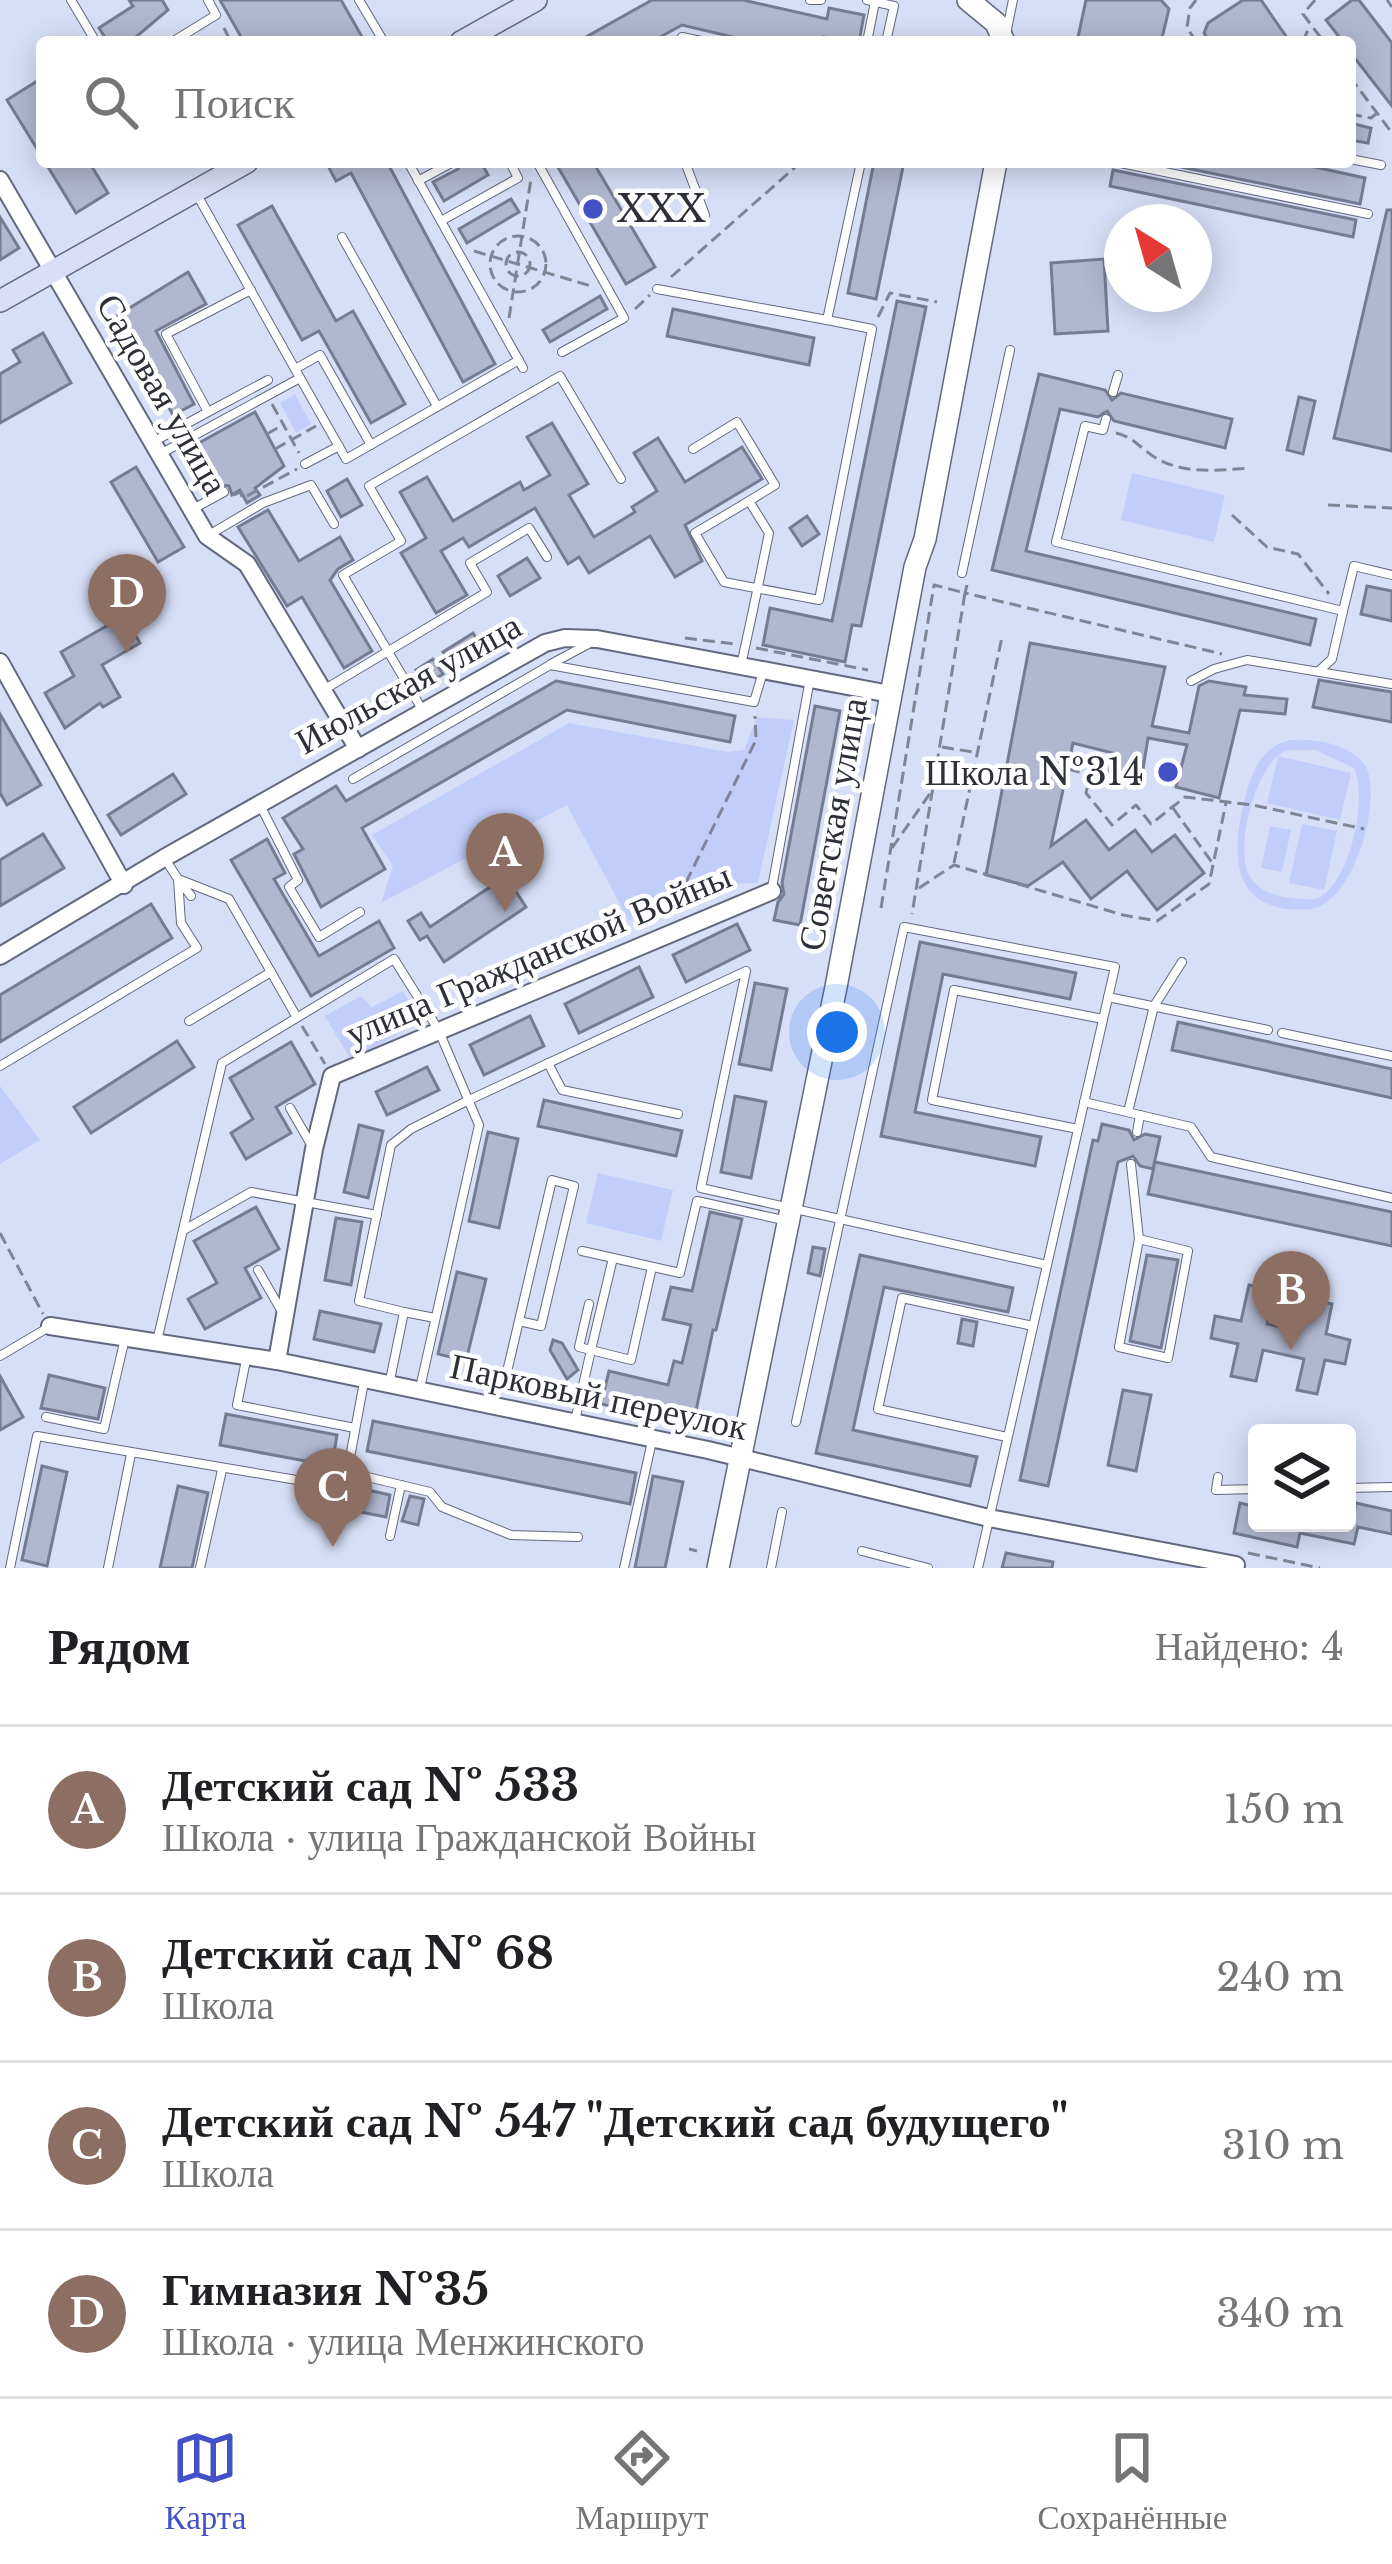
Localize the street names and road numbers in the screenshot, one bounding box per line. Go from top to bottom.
street label: Садовая улица [87,286,238,503]
street label: Июльская улица [288,603,529,764]
street label: Советская улица [788,694,877,954]
street label: улица Гражданской Войны [339,853,738,1056]
street label: Парковый переулок [446,1343,752,1450]

